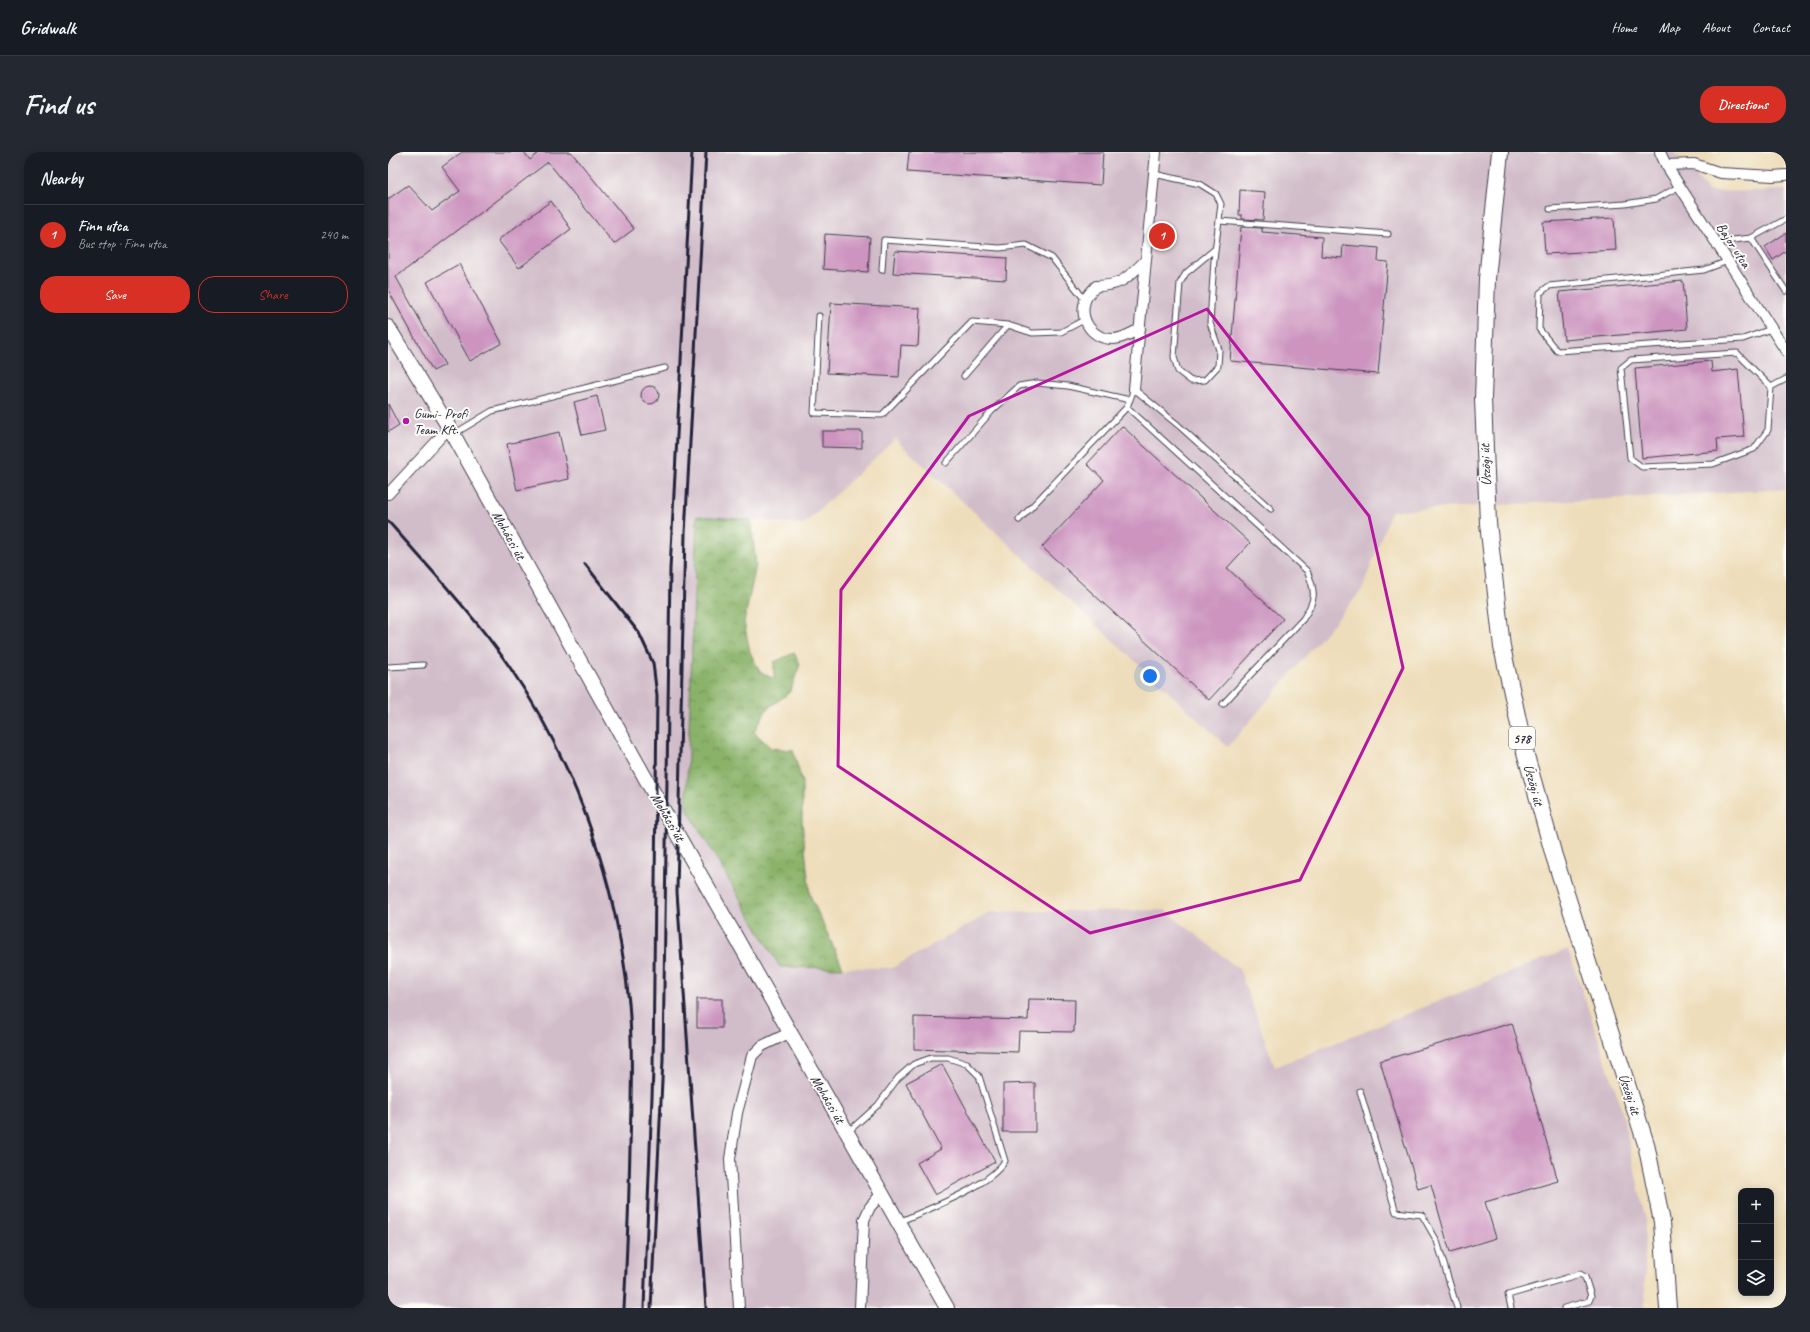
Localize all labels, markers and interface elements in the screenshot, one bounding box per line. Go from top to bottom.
text: Gridwalk [20,16,76,40]
text: Home [1611,19,1637,36]
text: Map [1659,19,1680,36]
text: About [1702,19,1730,36]
text: Contact [1752,19,1790,36]
button: Directions [1700,86,1786,123]
text: Find us [24,87,94,122]
text: Nearby [40,168,83,189]
text: Finn utca [78,217,128,236]
street label: Bajor utca [1713,219,1755,272]
pin: 1 [1149,221,1175,251]
text: 1 [50,227,56,243]
text: 240 m [320,227,348,243]
text: Bus stop · Finn utca [78,236,166,252]
button: Save [40,276,190,313]
button: Share [198,276,348,313]
place label: Gumi- Profi Team Kft. [414,405,469,438]
marker: Gumi- Profi Team Kft. [401,416,411,426]
street label: Üszögi út [1476,442,1495,486]
street label: Mohácsi út [488,508,530,564]
your location [1140,666,1160,686]
road number: 578 [1509,727,1535,749]
street label: Üszögi út [1520,763,1547,809]
street label: Mohácsi út [647,790,689,846]
street label: Mohácsi út [807,1072,849,1128]
street label: Üszögi út [1615,1072,1644,1118]
map controls [1738,1188,1774,1296]
button: + [1738,1188,1774,1224]
button: − [1738,1224,1774,1260]
button: layers [1738,1260,1774,1296]

